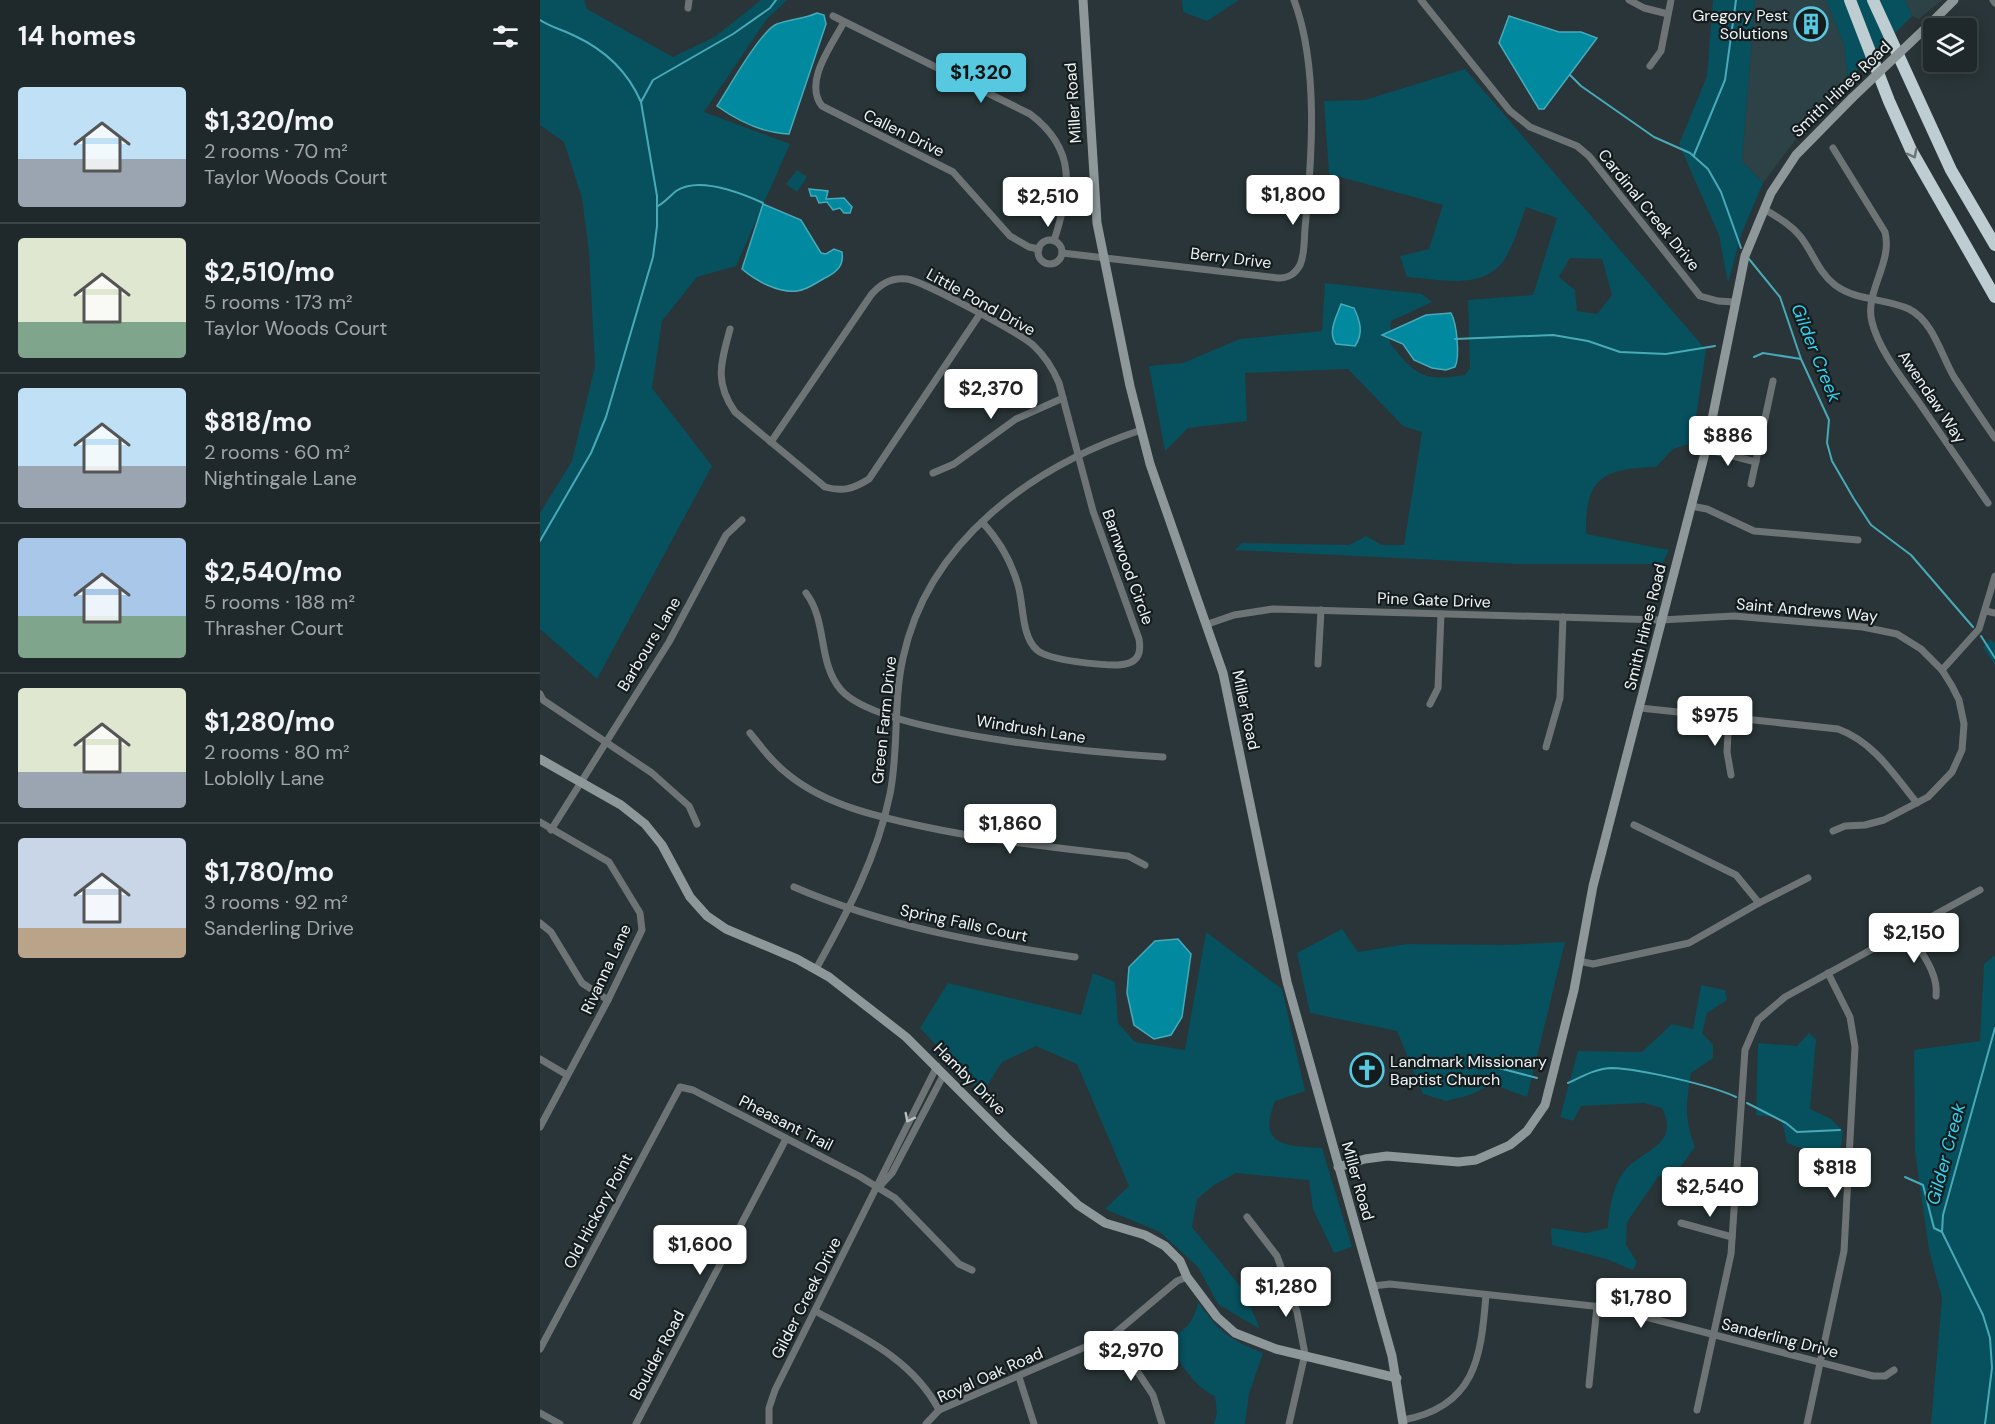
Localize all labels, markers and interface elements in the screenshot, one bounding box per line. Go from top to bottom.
place label: Gregory Pest Solutions [1692,5,1788,44]
building icon: Gregory Pest Solutions [1793,6,1829,42]
map controls [1923,18,1977,72]
button: layers [1923,18,1977,72]
text: 14 homes [18,19,136,53]
icon: filters [489,20,522,53]
street label: Smith Hines Road [1787,36,1895,142]
pin: $1,320 [932,53,1030,104]
text: $1,320 [950,59,1012,85]
street label: Miller Road [1060,62,1086,144]
text: $1,320/mo [204,104,334,138]
street label: Callen Drive [860,104,948,162]
icon: home [66,111,138,183]
text: 2 rooms · 70 m² [204,138,348,164]
street label: Cardinal Creek Drive [1593,145,1705,275]
one-way arrow [1906,148,1917,159]
text: Taylor Woods Court [204,164,387,190]
pin: $1,800 [1244,175,1342,226]
pin: $2,510 [999,177,1097,228]
text: $1,800 [1260,181,1326,207]
text: $2,510 [1017,183,1079,209]
street label: Berry Drive [1189,243,1273,273]
text: $2,510/mo [204,255,335,289]
icon: home [66,262,138,334]
street label: Little Pond Drive [923,263,1039,341]
text: 5 rooms · 173 m² [204,289,353,315]
water label: Gilder Creek [1785,300,1847,407]
text: Taylor Woods Court [204,315,387,341]
street label: Awendaw Way [1893,347,1971,447]
pin: $2,370 [942,369,1040,420]
text: $2,370 [958,375,1024,401]
text: $818/mo [204,405,312,439]
icon: home [66,412,138,484]
pin: $886 [1692,416,1764,467]
text: $886 [1703,422,1753,448]
text: 2 rooms · 60 m² [204,439,350,465]
text: Nightingale Lane [204,465,357,491]
street label: Barnwood Circle [1097,506,1159,628]
text: $2,540/mo [204,555,342,589]
icon: home [66,562,138,634]
street label: Smith Hines Road [1619,562,1671,692]
street label: Pine Gate Drive [1377,588,1491,612]
text: 5 rooms · 188 m² [204,589,355,615]
street label: Barbours Lane [613,593,685,695]
street label: Saint Andrews Way [1735,593,1879,627]
text: Thrasher Court [204,615,344,641]
street label: Green Farm Drive [867,655,901,785]
street label: Miller Road [1227,668,1265,752]
pin: $975 [1679,696,1751,747]
text: $975 [1691,702,1739,728]
text: $1,280/mo [204,705,335,739]
street label: Windrush Lane [975,710,1087,748]
icon: home [66,712,138,784]
text: 2 rooms · 80 m² [204,739,350,765]
text: Loblolly Lane [204,765,324,791]
pin: $1,860 [961,804,1059,855]
text: $1,860 [978,810,1042,836]
text: $1,780/mo [204,855,334,889]
icon: home [66,862,138,934]
text: 3 rooms · 92 m² [204,889,348,915]
street label: Spring Falls Court [898,899,1030,947]
pin: $2,150 [1865,913,1963,964]
text: Sanderling Drive [204,915,354,941]
text: $2,150 [1883,919,1945,945]
street label: Rivanna Lane [576,921,636,1017]
street label: Hamby Drive [929,1038,1011,1120]
place label: Landmark Missionary Baptist Church [1390,1051,1547,1090]
church icon: Landmark Missionary Baptist Church [1349,1052,1385,1088]
street label: Pheasant Trail [735,1090,837,1156]
water label: Gilder Creek [1921,1100,1971,1208]
one-way arrow [905,1112,917,1123]
street label: Miller Road [1337,1139,1379,1223]
pin: $818 [1799,1148,1871,1199]
street label: Old Hickory Point [559,1150,637,1272]
text: $818 [1813,1154,1857,1180]
pin: $2,540 [1661,1167,1759,1218]
text: $2,540 [1676,1173,1744,1199]
pin: $1,600 [651,1225,749,1276]
text: $1,600 [667,1231,733,1257]
street label: Gilder Creek Drive [766,1233,846,1363]
pin: $1,280 [1237,1267,1335,1318]
text: $1,280 [1255,1273,1317,1299]
pin: $1,780 [1592,1278,1690,1329]
text: $1,780 [1610,1284,1672,1310]
street label: Boulder Road [625,1307,689,1403]
street label: Sanderling Drive [1719,1313,1841,1363]
pin: $2,970 [1082,1331,1180,1382]
text: $2,970 [1098,1337,1164,1363]
street label: Royal Oak Road [934,1342,1046,1408]

